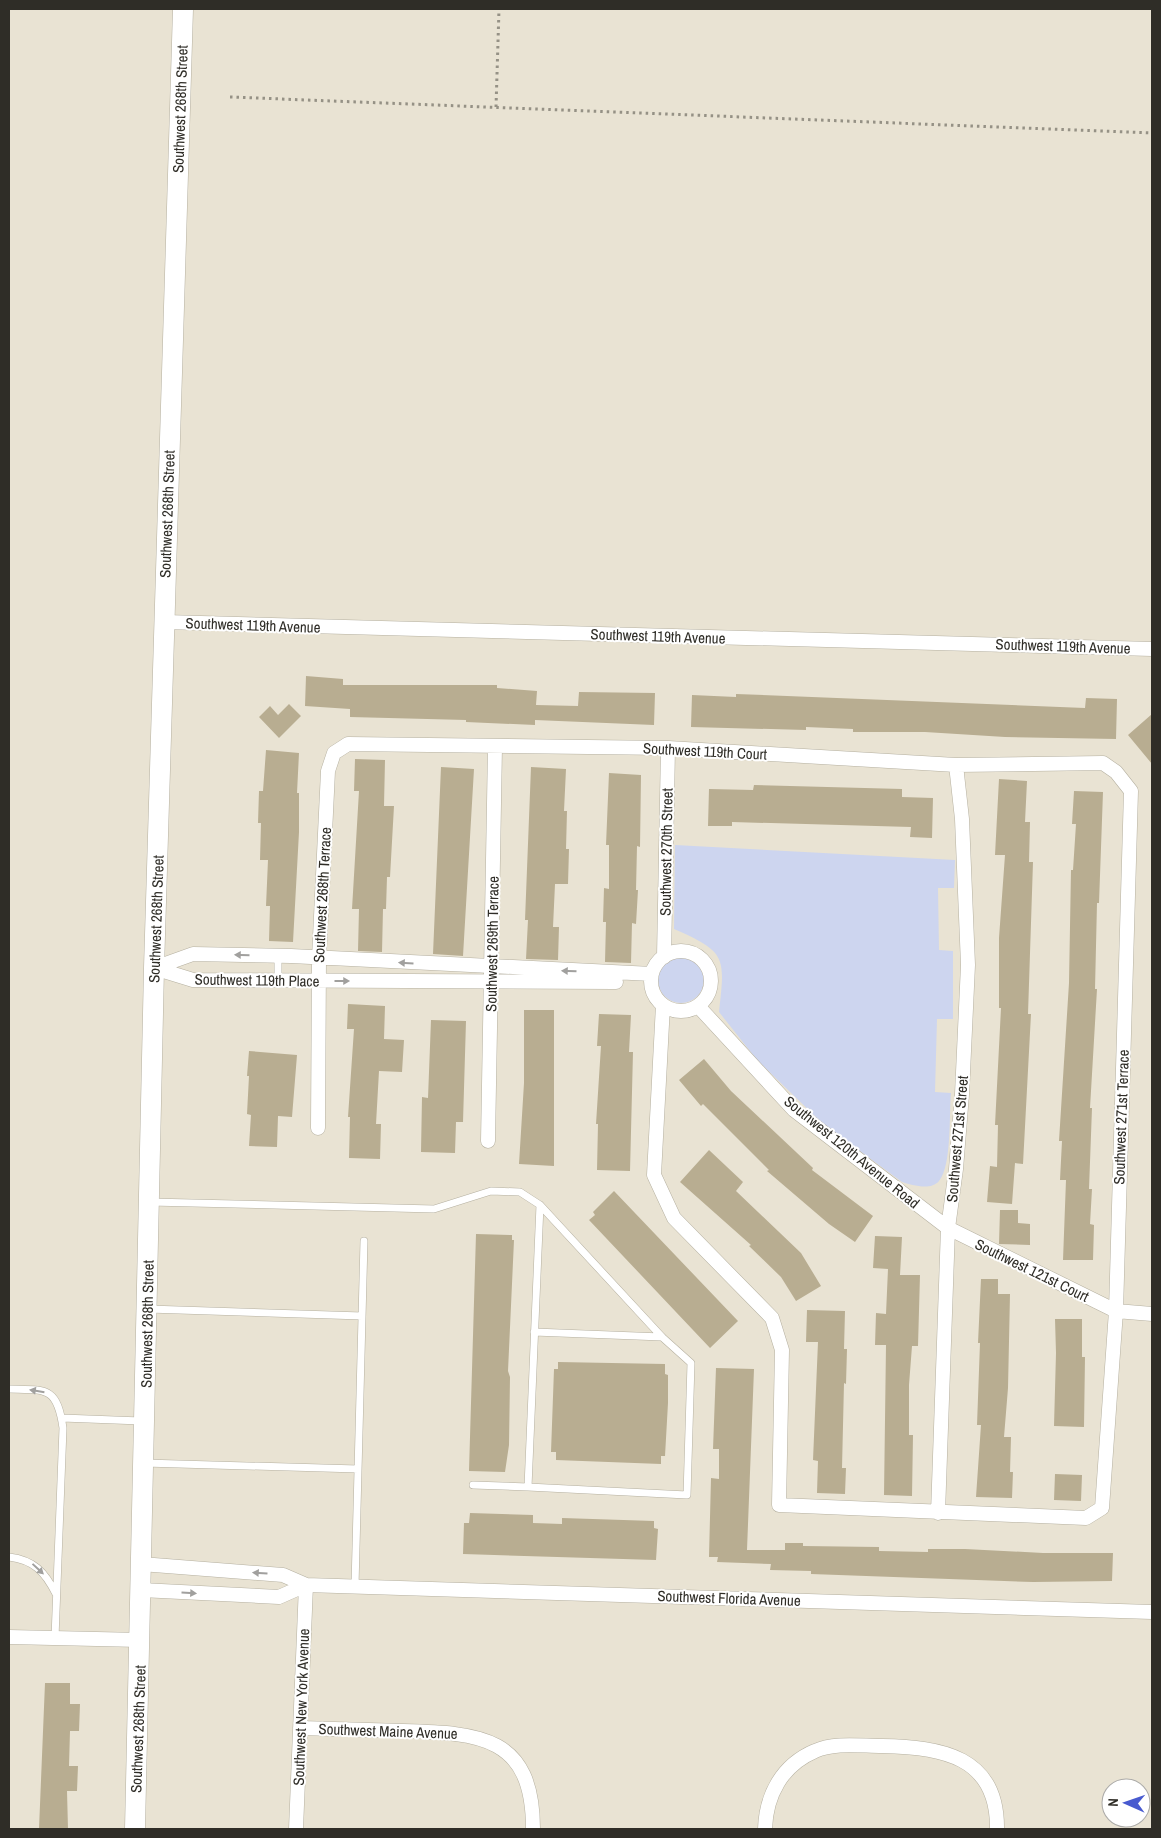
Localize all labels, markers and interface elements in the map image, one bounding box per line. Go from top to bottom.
street label: Southwest 268th Street [167,44,193,173]
street label: Southwest 268th Street [154,449,180,578]
street label: Southwest 119th Avenue [185,612,321,638]
street label: Southwest 119th Avenue [590,623,726,649]
street label: Southwest 119th Avenue [995,633,1131,659]
street label: Southwest 119th Court [642,737,768,765]
street label: Southwest 270th Street [654,787,678,916]
street label: Southwest 268th Terrace [308,826,336,963]
street label: Southwest 268th Street [143,854,169,983]
street label: Southwest 269th Terrace [480,876,504,1012]
one-way arrow [234,951,250,959]
one-way arrow [398,958,414,966]
one-way arrow [560,966,576,974]
street label: Southwest 119th Place [194,968,320,992]
one-way arrow [335,977,351,985]
street label: Southwest 271st Terrace [1108,1049,1134,1185]
street label: Southwest 271st Street [941,1074,973,1203]
street label: Southwest 120th Avenue Road [780,1091,924,1213]
street label: Southwest 121st Court [971,1233,1093,1307]
street label: Southwest 268th Street [135,1259,159,1388]
one-way arrow [28,1386,44,1394]
one-way arrow [32,1563,44,1575]
one-way arrow [251,1569,267,1577]
street label: Southwest Florida Avenue [657,1585,801,1611]
one-way arrow [182,1589,198,1597]
street label: Southwest New York Avenue [288,1628,314,1786]
street label: Southwest 268th Street [125,1664,151,1793]
street label: Southwest Maine Avenue [318,1718,458,1744]
north arrow [1101,1778,1151,1828]
text: N [1104,1798,1122,1807]

